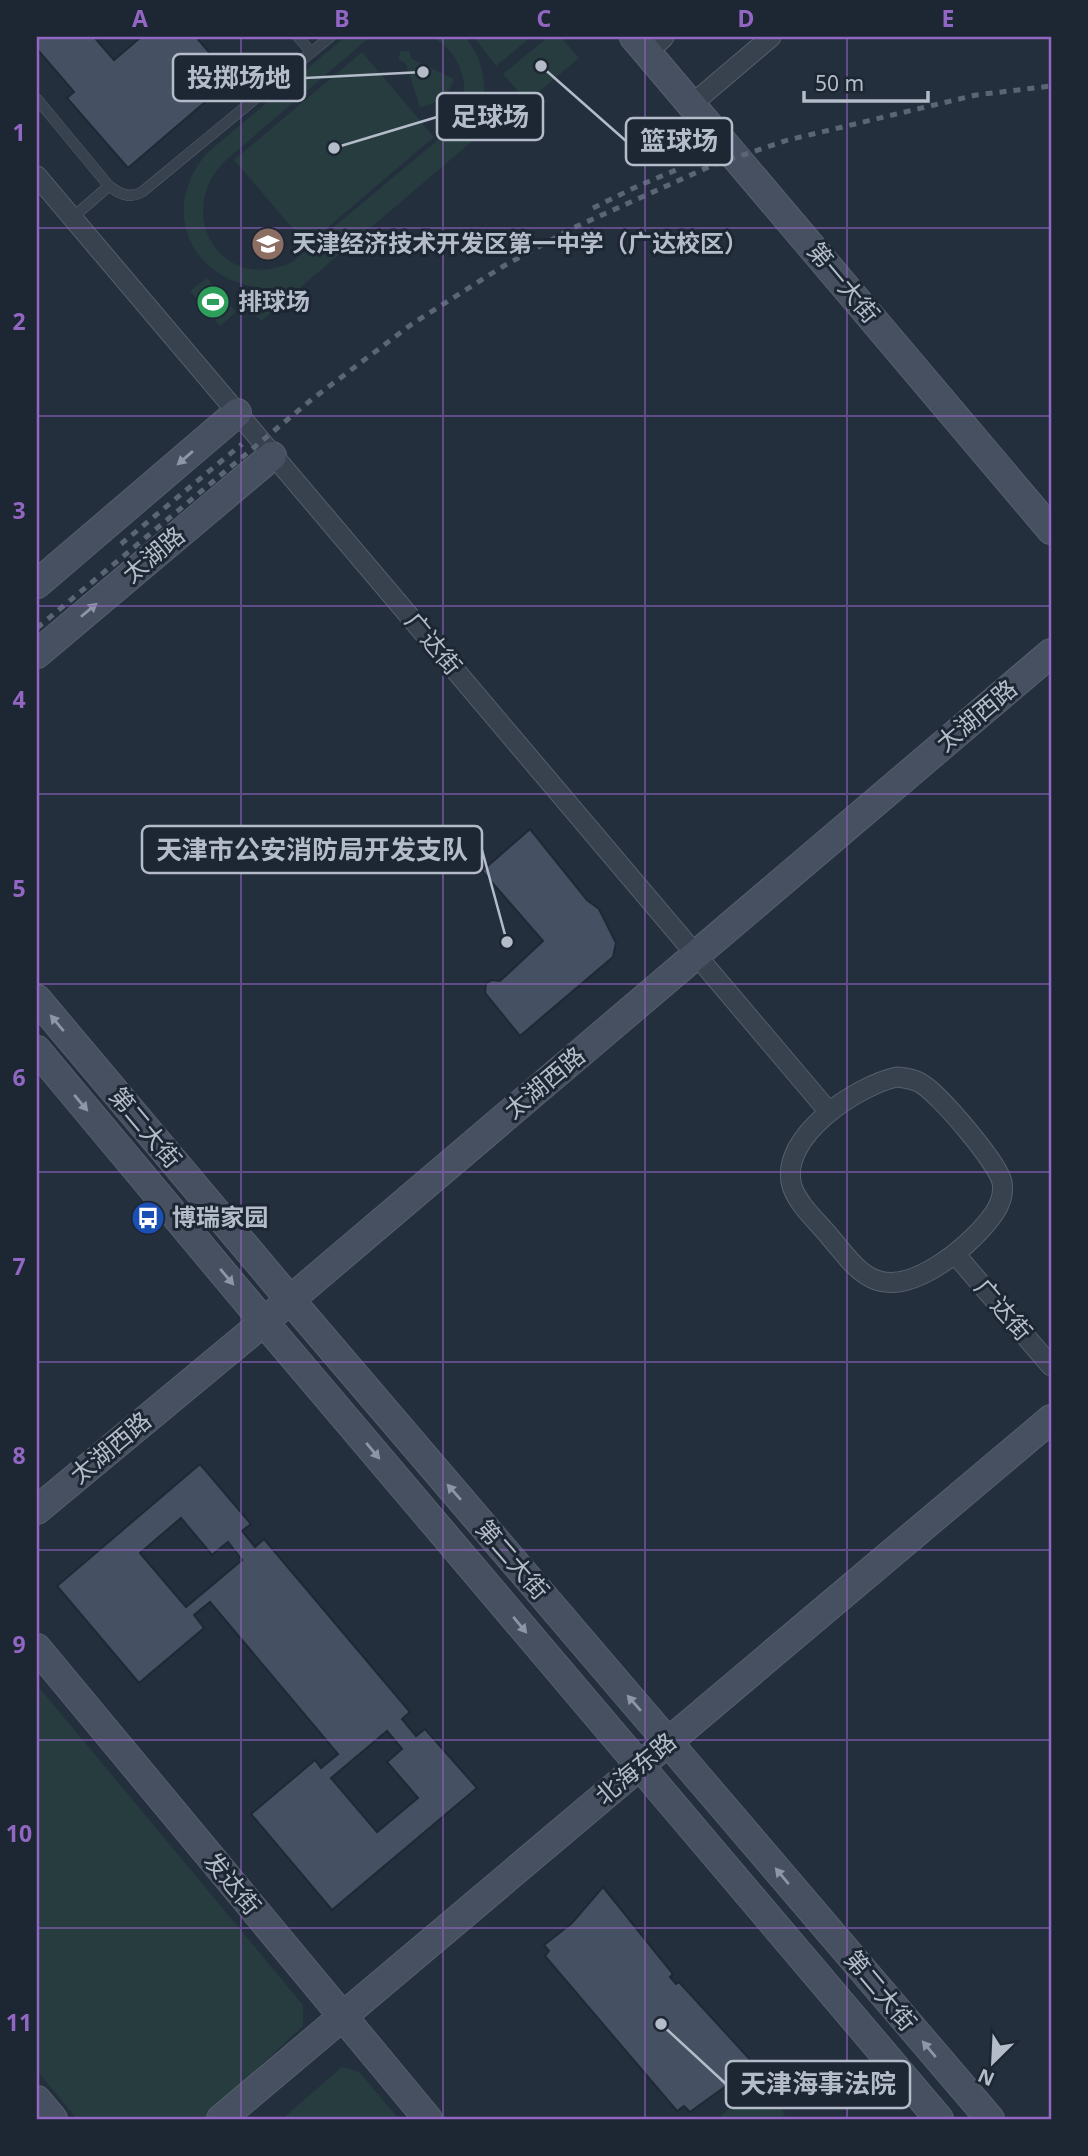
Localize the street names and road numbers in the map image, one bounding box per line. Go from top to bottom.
street label: 第一大街 [801,235,888,329]
street label: 太湖路 [115,518,191,590]
street label: 广达街 [398,605,470,681]
street label: 太湖西路 [929,671,1023,758]
street label: 太湖西路 [497,1038,591,1125]
street label: 第二大街 [103,1080,190,1174]
street label: 广达街 [968,1271,1040,1347]
street label: 太湖西路 [63,1403,157,1490]
street label: 第二大街 [469,1512,557,1606]
street label: 北海东路 [588,1724,682,1811]
street label: 发达街 [197,1845,269,1921]
street label: 第二大街 [838,1943,925,2037]

